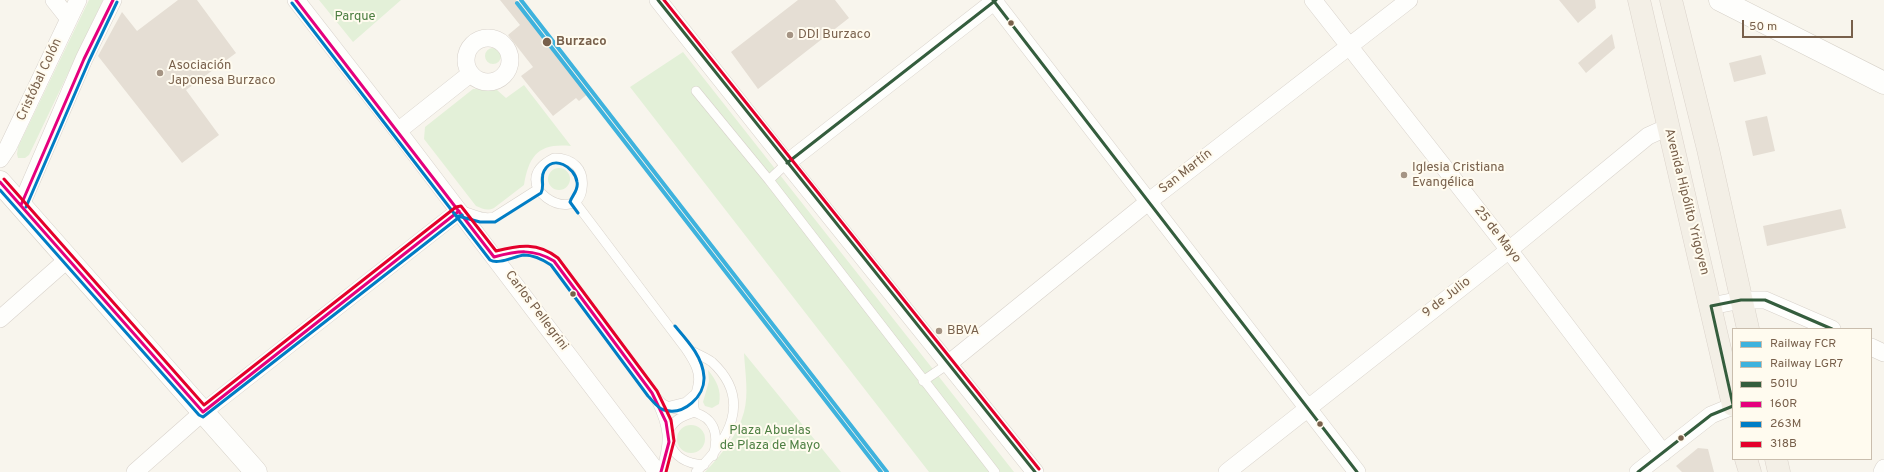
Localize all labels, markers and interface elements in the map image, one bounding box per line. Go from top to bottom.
park label: Parque [334,9,376,25]
scale bar [1744,12,1855,38]
unlabelled marker [1006,18,1016,28]
text: 50 m [1749,19,1777,35]
place label: DDI Burzaco [798,27,871,43]
marker: DDI Burzaco [785,30,795,40]
place label: Burzaco [556,34,607,50]
street label: Cristóbal Colón [14,36,66,124]
marker: Burzaco [541,36,553,48]
place label: Asociación Japonesa Burzaco [168,58,275,89]
marker: Asociación Japonesa Burzaco [155,68,165,78]
street label: Avenida Hipólito Yrigoyen [1660,127,1712,277]
street label: San Martín [1156,146,1216,198]
place label: Iglesia Cristiana Evangélica [1412,160,1504,191]
marker: Iglesia Cristiana Evangélica [1399,170,1409,180]
street label: 25 de Mayo [1470,204,1524,266]
street label: Carlos Pellegrini [501,268,571,354]
street label: 9 de Julio [1420,274,1474,322]
unlabelled marker [568,289,578,299]
place label: BBVA [947,323,979,339]
marker: BBVA [934,326,944,336]
legend [1732,328,1872,460]
text: Railway FCR [1770,336,1836,352]
text: Railway LGR7 [1770,356,1843,372]
text: 501U [1770,376,1798,392]
text: 160R [1770,396,1797,412]
text: 263M [1770,416,1801,432]
unlabelled marker [1315,419,1325,429]
park label: Plaza Abuelas de Plaza de Mayo [720,423,820,454]
unlabelled marker [1676,433,1686,443]
text: 318B [1770,436,1797,452]

